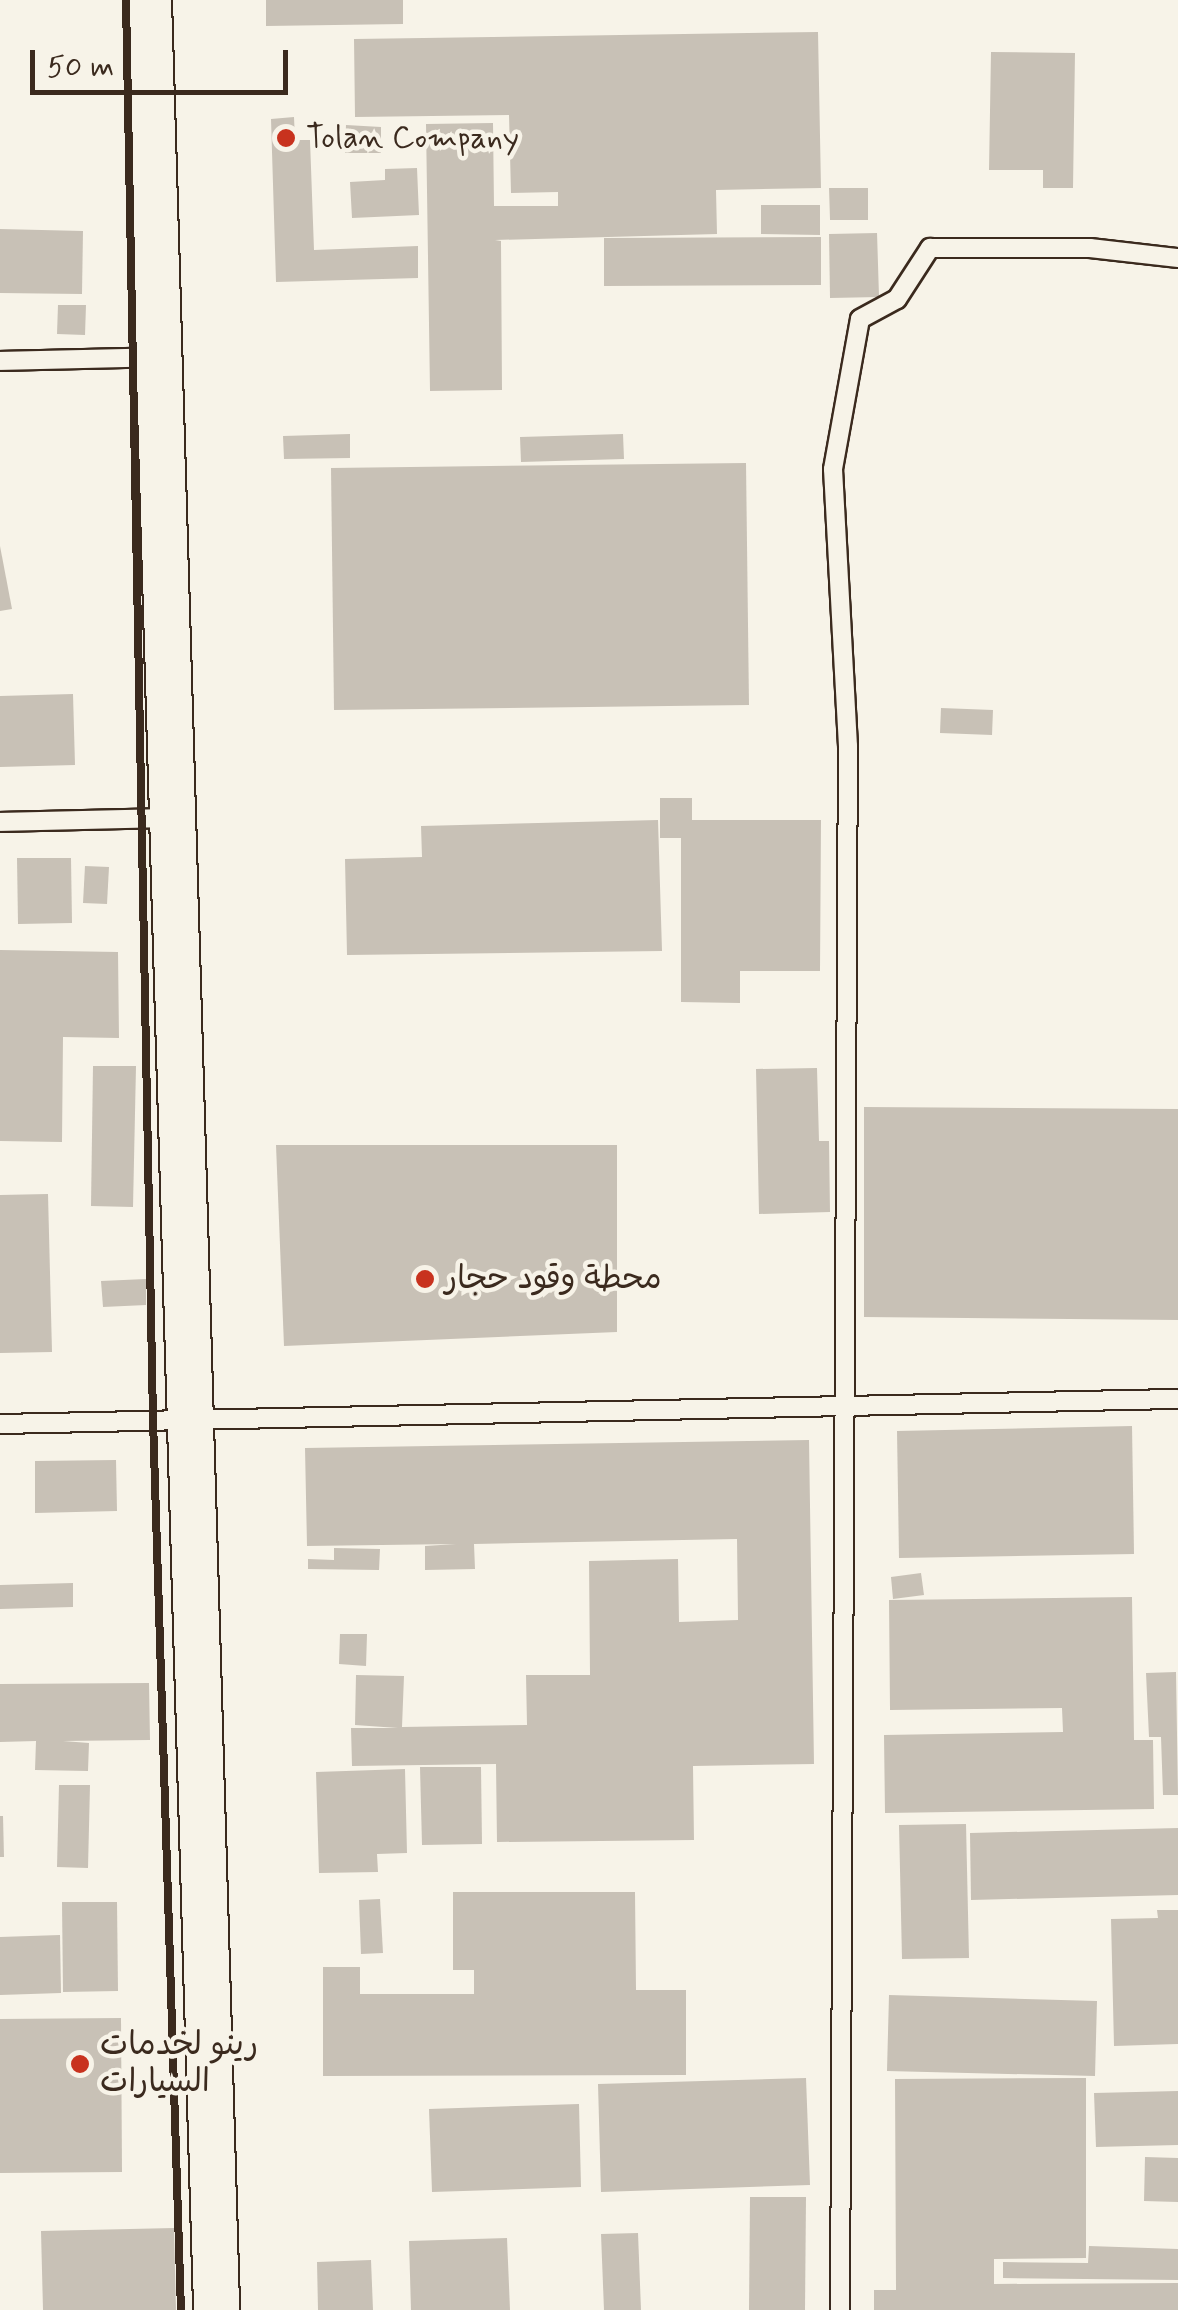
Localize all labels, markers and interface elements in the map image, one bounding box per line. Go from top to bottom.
scale bar [35,30,292,92]
text: 50 m [47,48,114,87]
place label: Tolan Company [306,119,518,157]
marker: Tolan Company [275,127,297,149]
place label: محطة وقود حجار [445,1260,662,1298]
marker: محطة وقود حجار [414,1268,436,1290]
place label: رينو لخدمات السيارات [100,2027,258,2102]
marker: رينو لخدمات السيارات [69,2053,91,2075]

